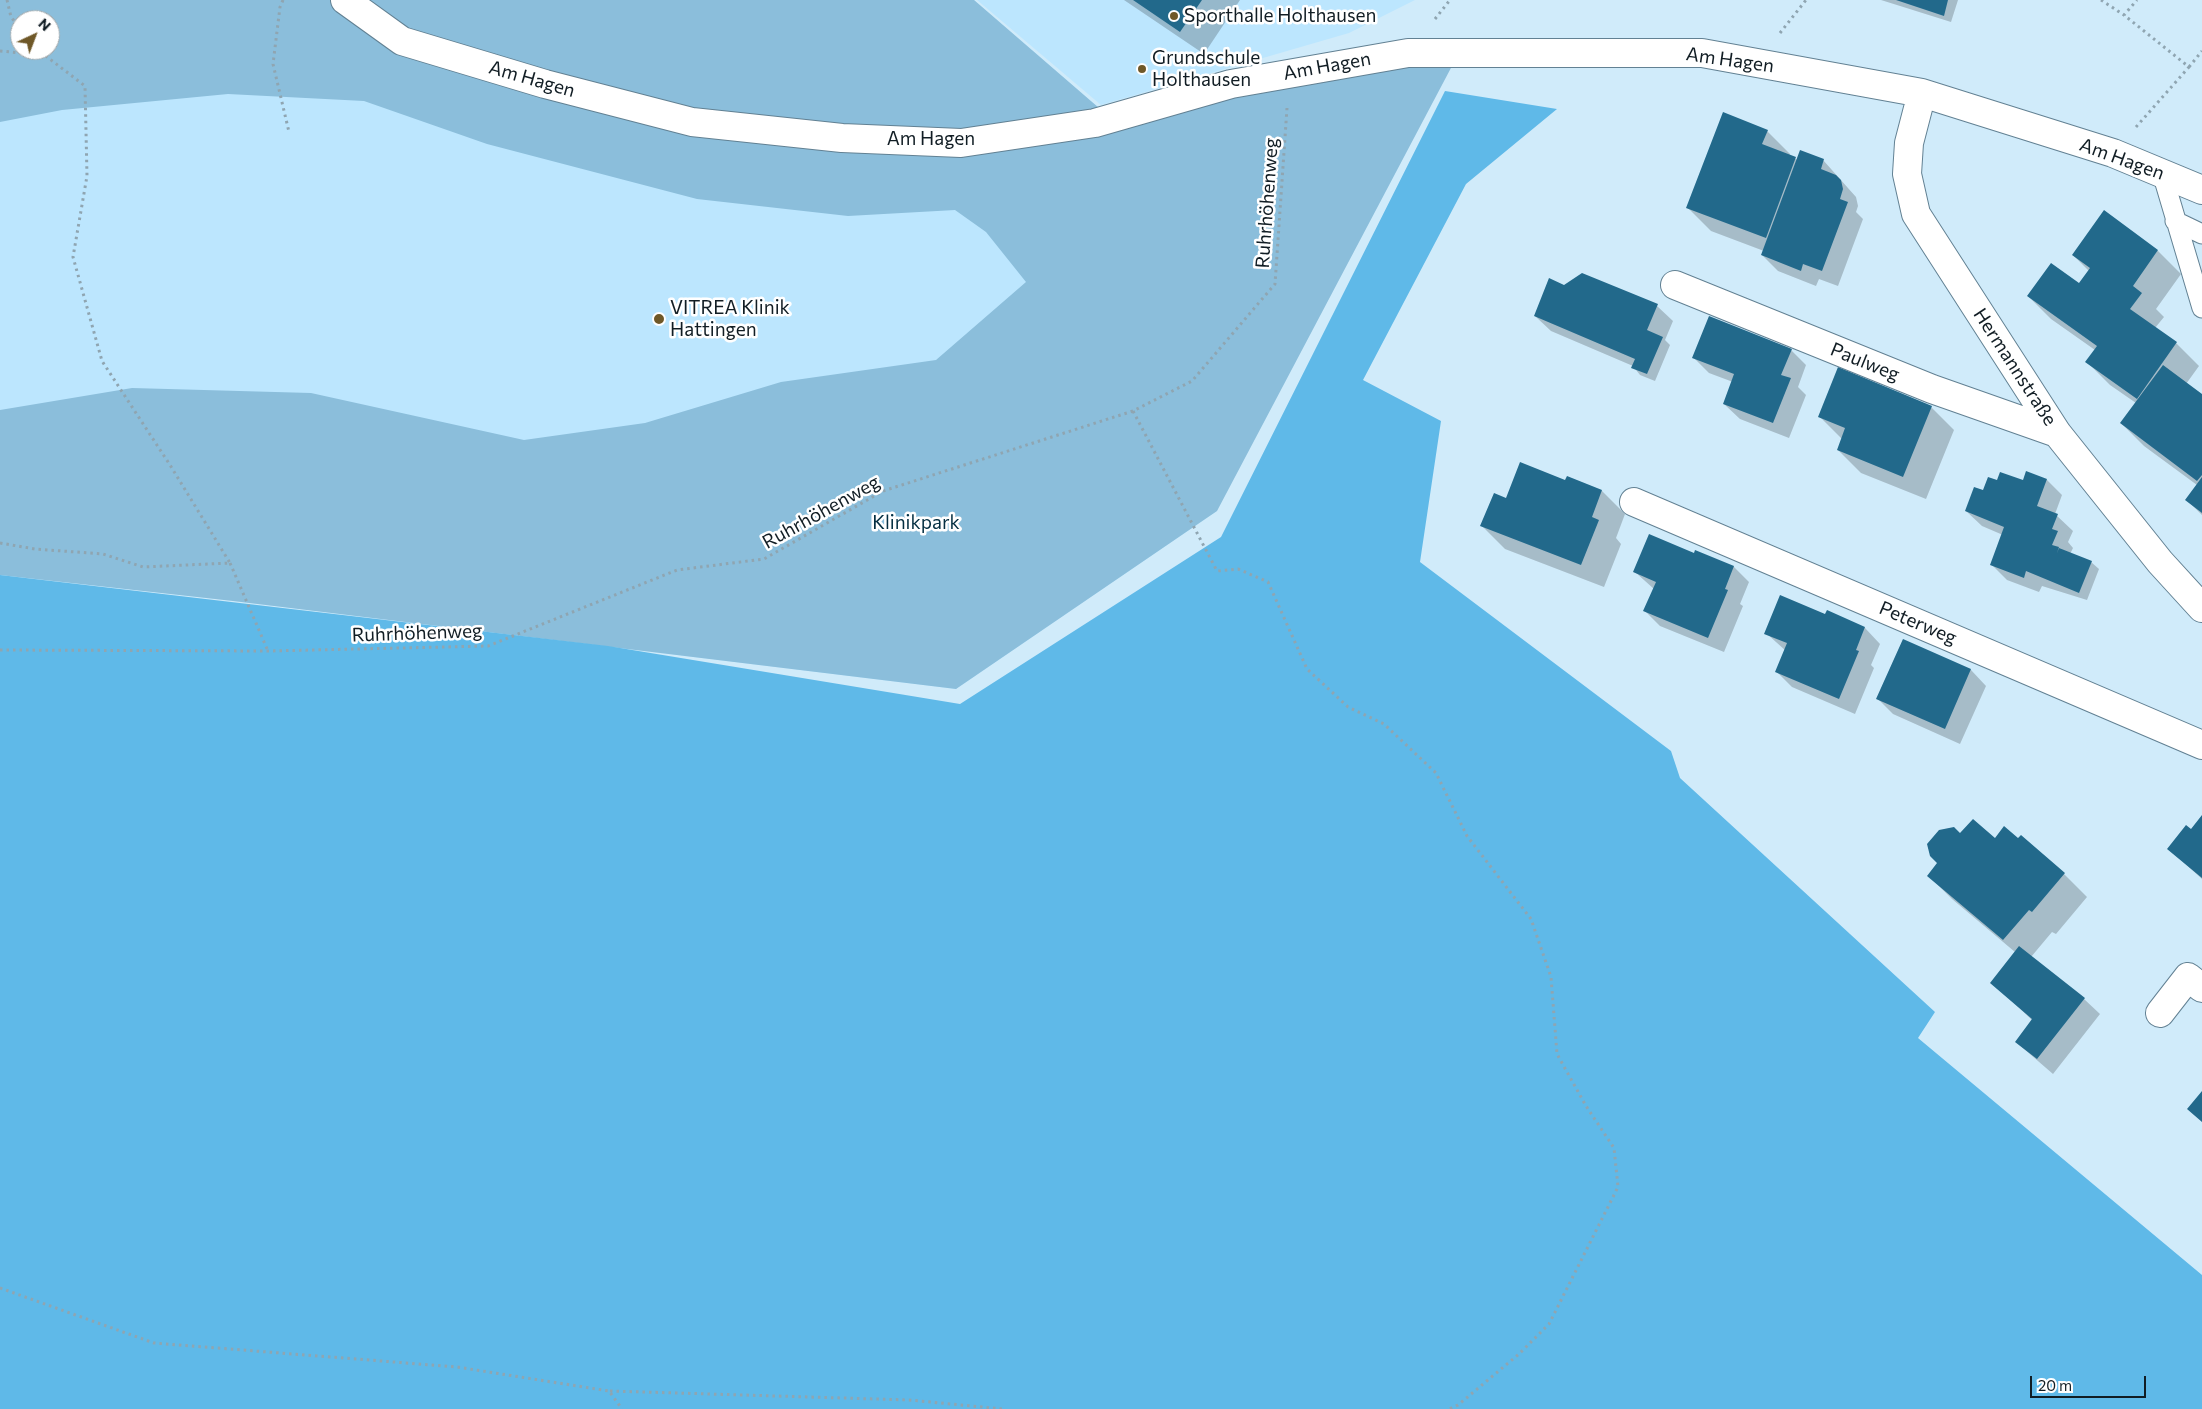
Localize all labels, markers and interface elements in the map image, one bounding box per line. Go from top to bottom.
place label: Sporthalle Holthausen [1184,5,1376,27]
north arrow [10,10,60,60]
marker: Sporthalle Holthausen [1168,10,1180,22]
text: N [35,15,55,34]
street label: Am Hagen [1685,43,1775,77]
place label: Grundschule Holthausen [1152,47,1260,91]
street label: Am Hagen [1281,47,1373,85]
street label: Am Hagen [486,56,578,102]
marker: Grundschule Holthausen [1136,63,1148,75]
street label: Am Hagen [887,128,975,150]
street label: Am Hagen [2077,133,2167,185]
street label: Ruhrhöhenweg [1251,137,1283,269]
place label: VITREA Klinik Hattingen [670,297,790,341]
street label: Hermannstraße [1969,304,2061,430]
marker: VITREA Klinik Hattingen [652,312,666,326]
street label: Paulweg [1827,338,1903,386]
street label: Ruhrhöhenweg [758,470,884,554]
park label: Klinikpark [872,512,960,534]
street label: Peterweg [1876,596,1960,650]
street label: Ruhrhöhenweg [351,619,483,647]
scale bar [2032,1366,2148,1398]
text: 20 m [2038,1376,2072,1394]

